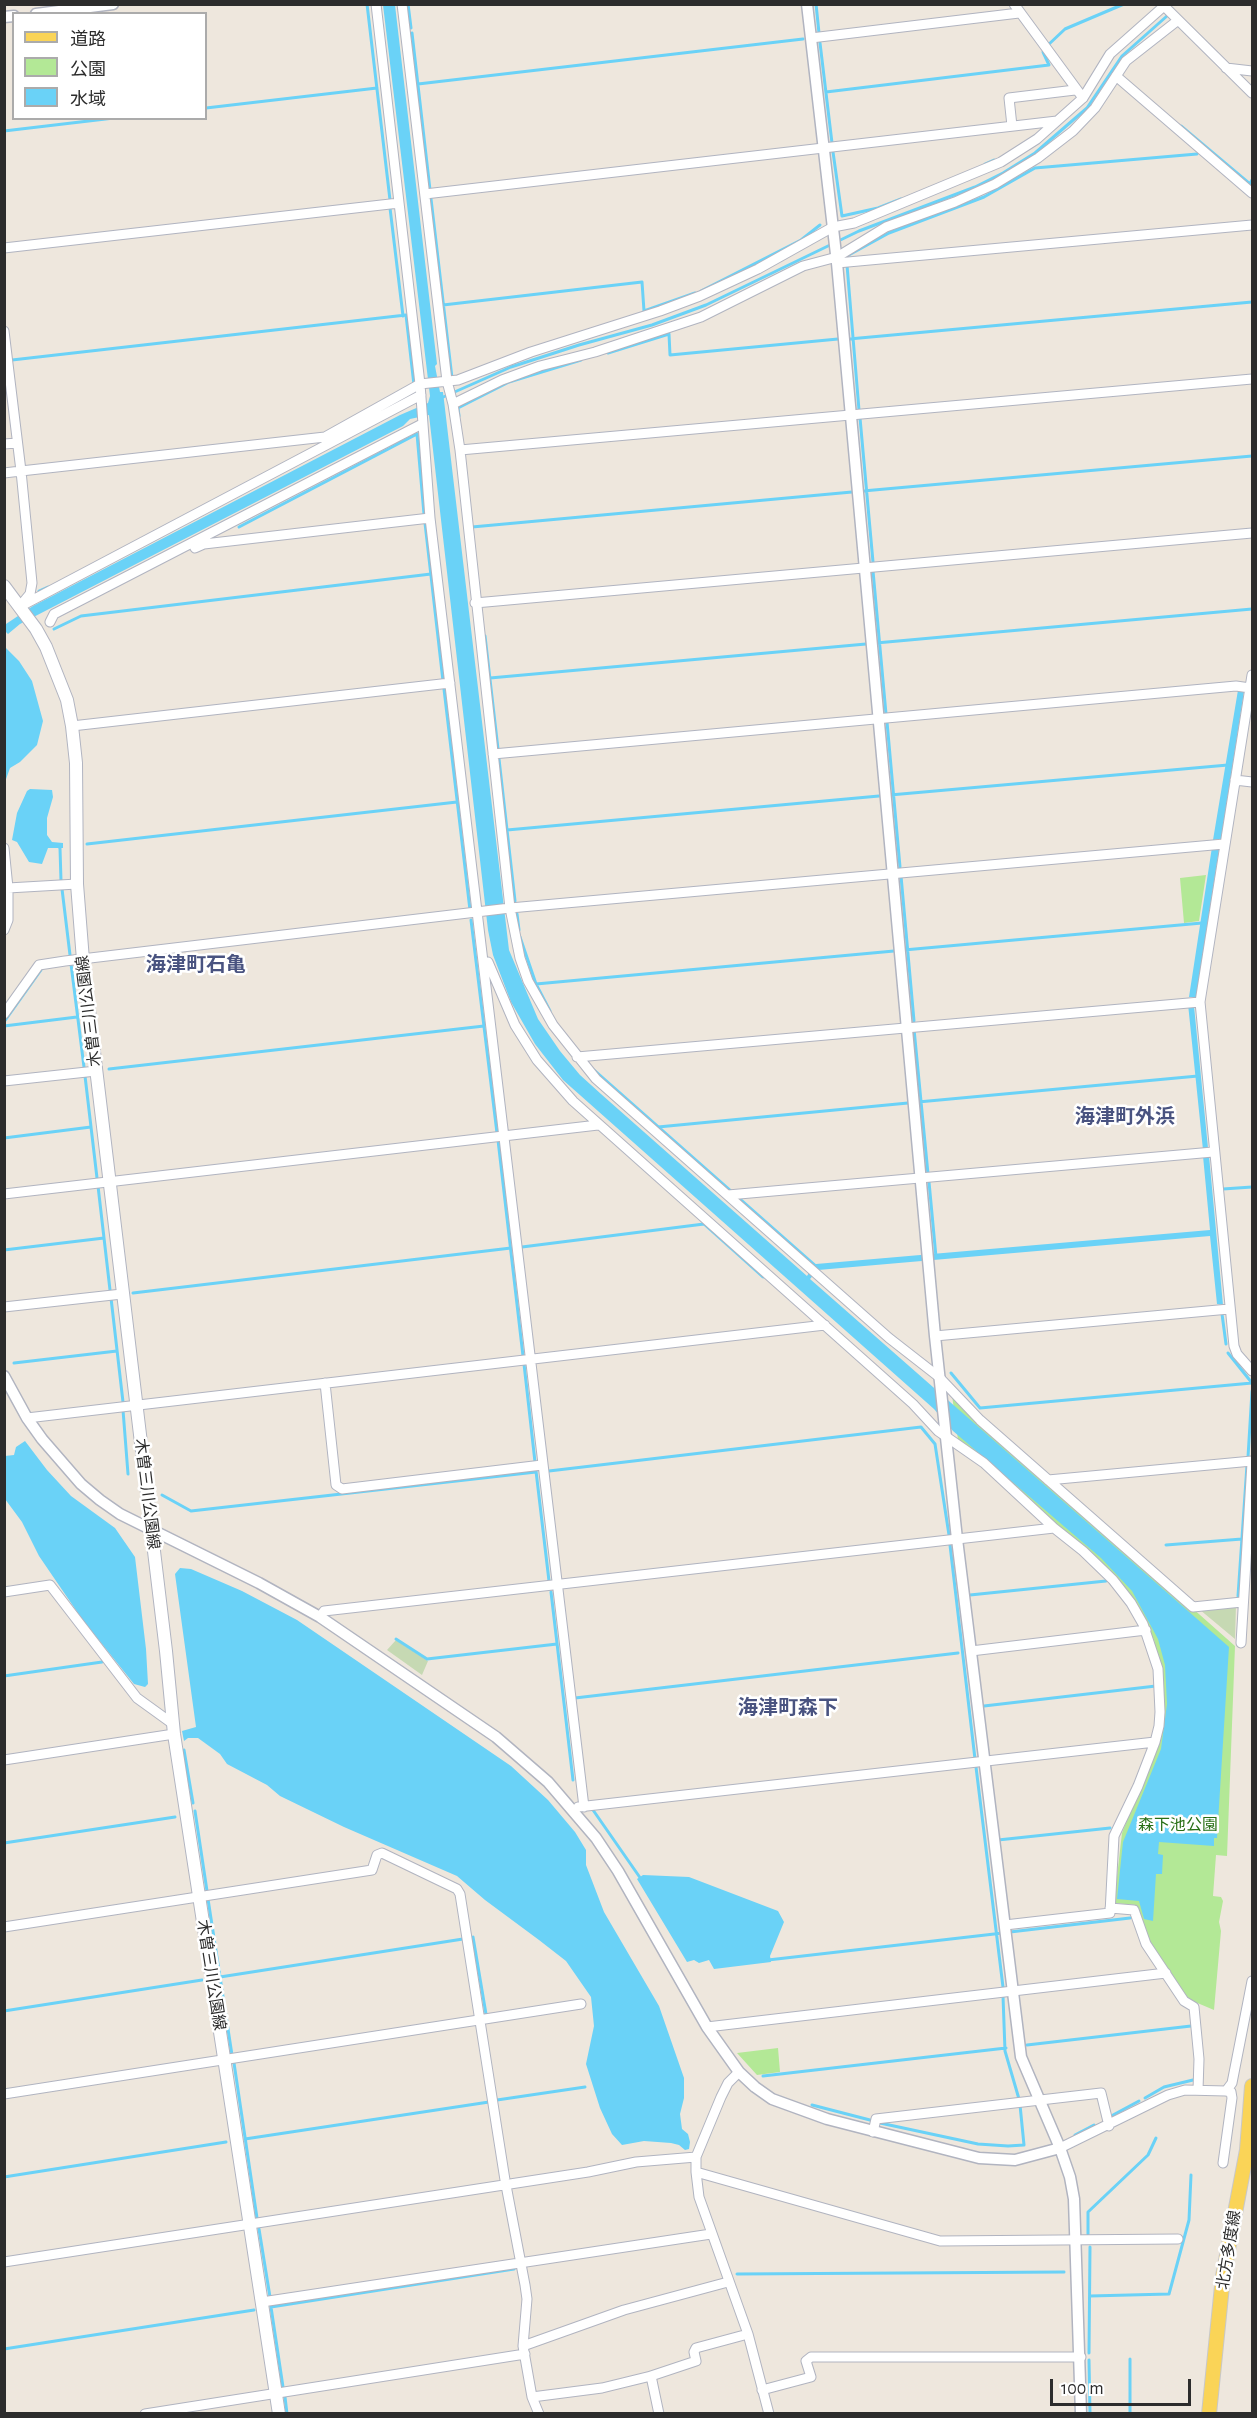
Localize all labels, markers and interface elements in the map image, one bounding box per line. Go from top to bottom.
legend [12,12,207,120]
text: 道路 [70,31,106,49]
text: 公園 [70,61,106,79]
text: 水域 [70,91,106,109]
district label: 海津町石亀 [146,953,246,977]
street label: 木曽三川公園線 [73,954,105,1068]
district label: 海津町外浜 [1075,1105,1175,1129]
street label: 木曽三川公園線 [131,1437,163,1551]
district label: 海津町森下 [738,1696,838,1720]
park label: 森下池公園 [1138,1815,1218,1835]
street label: 木曽三川公園線 [193,1918,229,2032]
street label: 北方多度線 [1213,2209,1245,2291]
scale bar [1053,2367,1194,2405]
text: 100 m [1061,2380,1104,2398]

